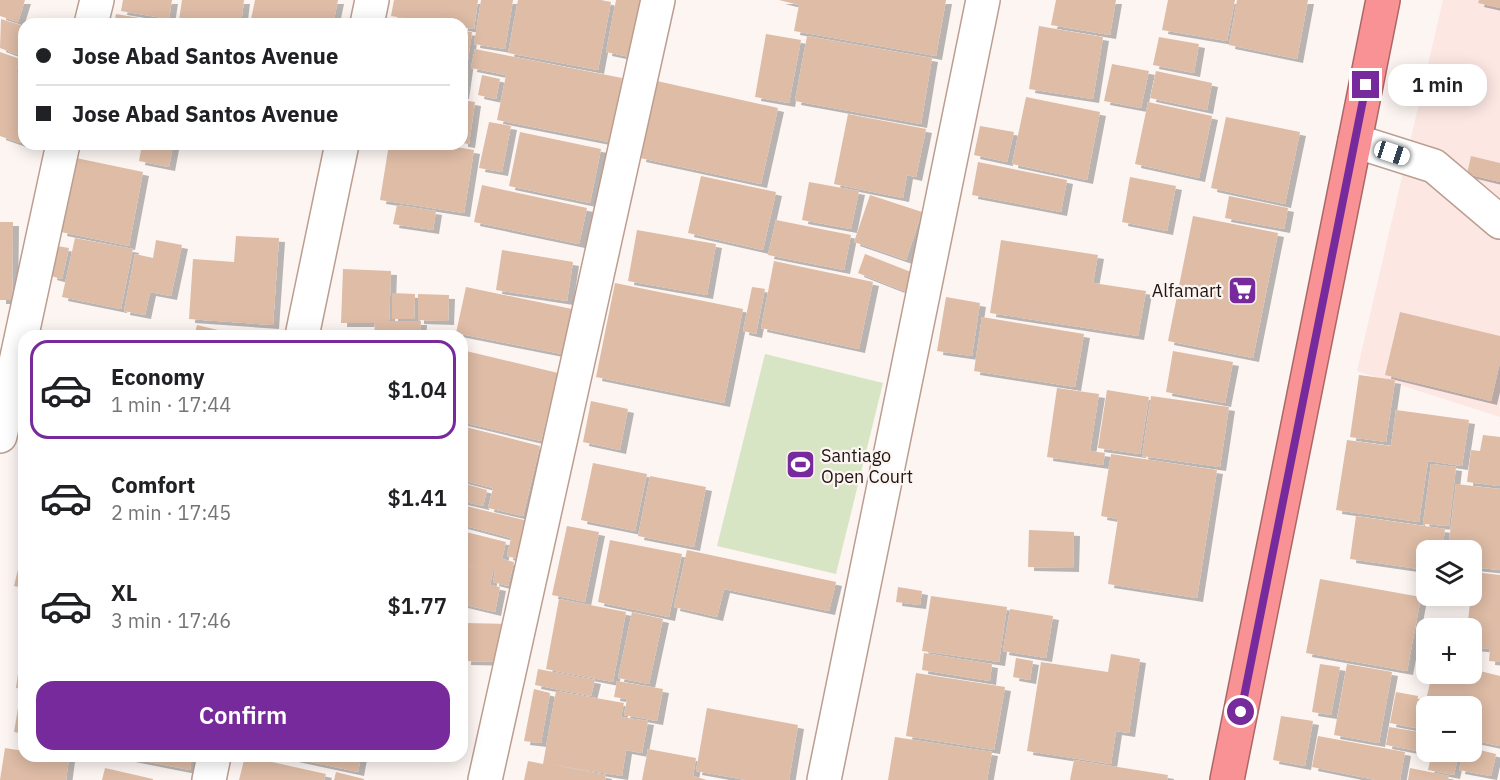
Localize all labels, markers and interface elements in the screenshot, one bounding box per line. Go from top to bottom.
text: Jose Abad Santos Avenue [72,41,338,70]
callout: 1 min [1387,64,1486,106]
route end [1352,71,1379,98]
text: 1 min [1412,71,1463,98]
text: Jose Abad Santos Avenue [72,99,338,128]
car [1372,139,1412,167]
supermarket icon: Alfamart [1227,274,1259,306]
place label: Alfamart [1152,279,1222,302]
text: Economy [111,362,205,391]
icon: car [39,363,93,417]
text: $1.04 [388,375,447,404]
text: 1 min · 17:44 [111,391,231,418]
place label: Santiago Open Court [821,444,913,488]
sports icon: Santiago Open Court [784,449,816,481]
text: Comfort [111,470,195,499]
icon: car [39,471,93,525]
text: $1.41 [388,483,447,512]
text: 2 min · 17:45 [111,499,231,526]
map controls [1416,540,1482,762]
button: layers [1416,540,1482,606]
text: XL [111,578,137,607]
icon: car [39,579,93,633]
text: $1.77 [388,591,447,620]
text: 3 min · 17:46 [111,607,231,634]
button: + [1416,618,1482,684]
button: Confirm [36,681,450,750]
button: − [1416,696,1482,762]
route start [1227,698,1254,725]

